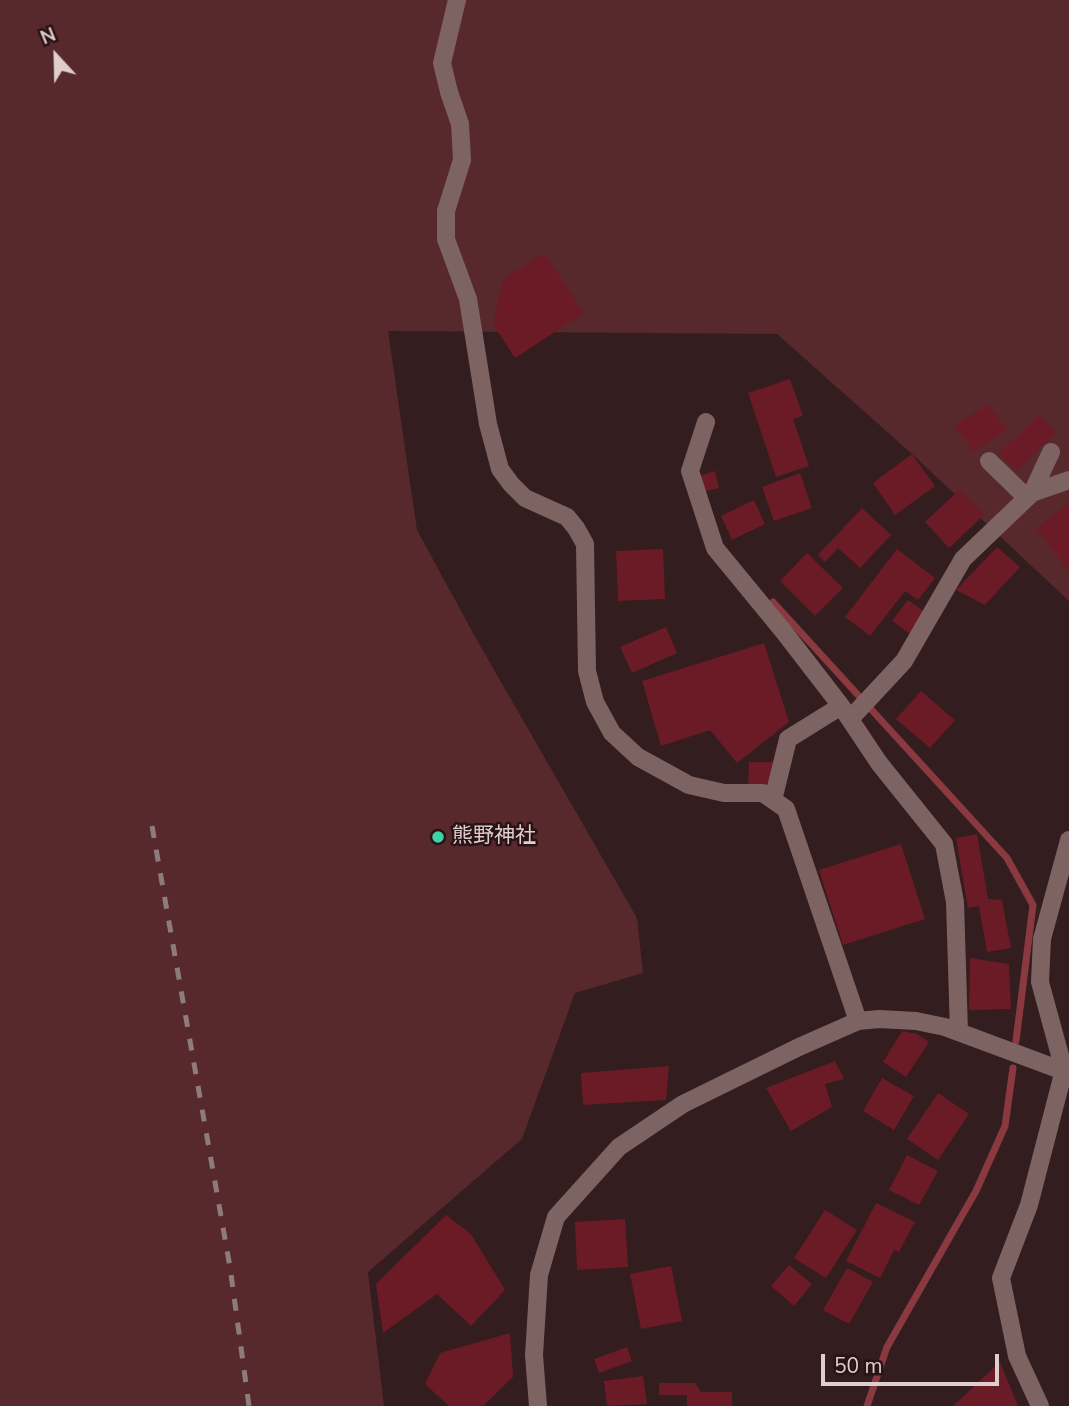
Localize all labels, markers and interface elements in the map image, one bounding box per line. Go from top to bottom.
north arrow [21,21,91,91]
text: N [37,22,60,51]
place label: 熊野神社 [452,824,536,850]
marker: 熊野神社 [430,829,446,845]
scale bar [824,1340,1002,1384]
text: 50 m [834,1352,883,1380]

